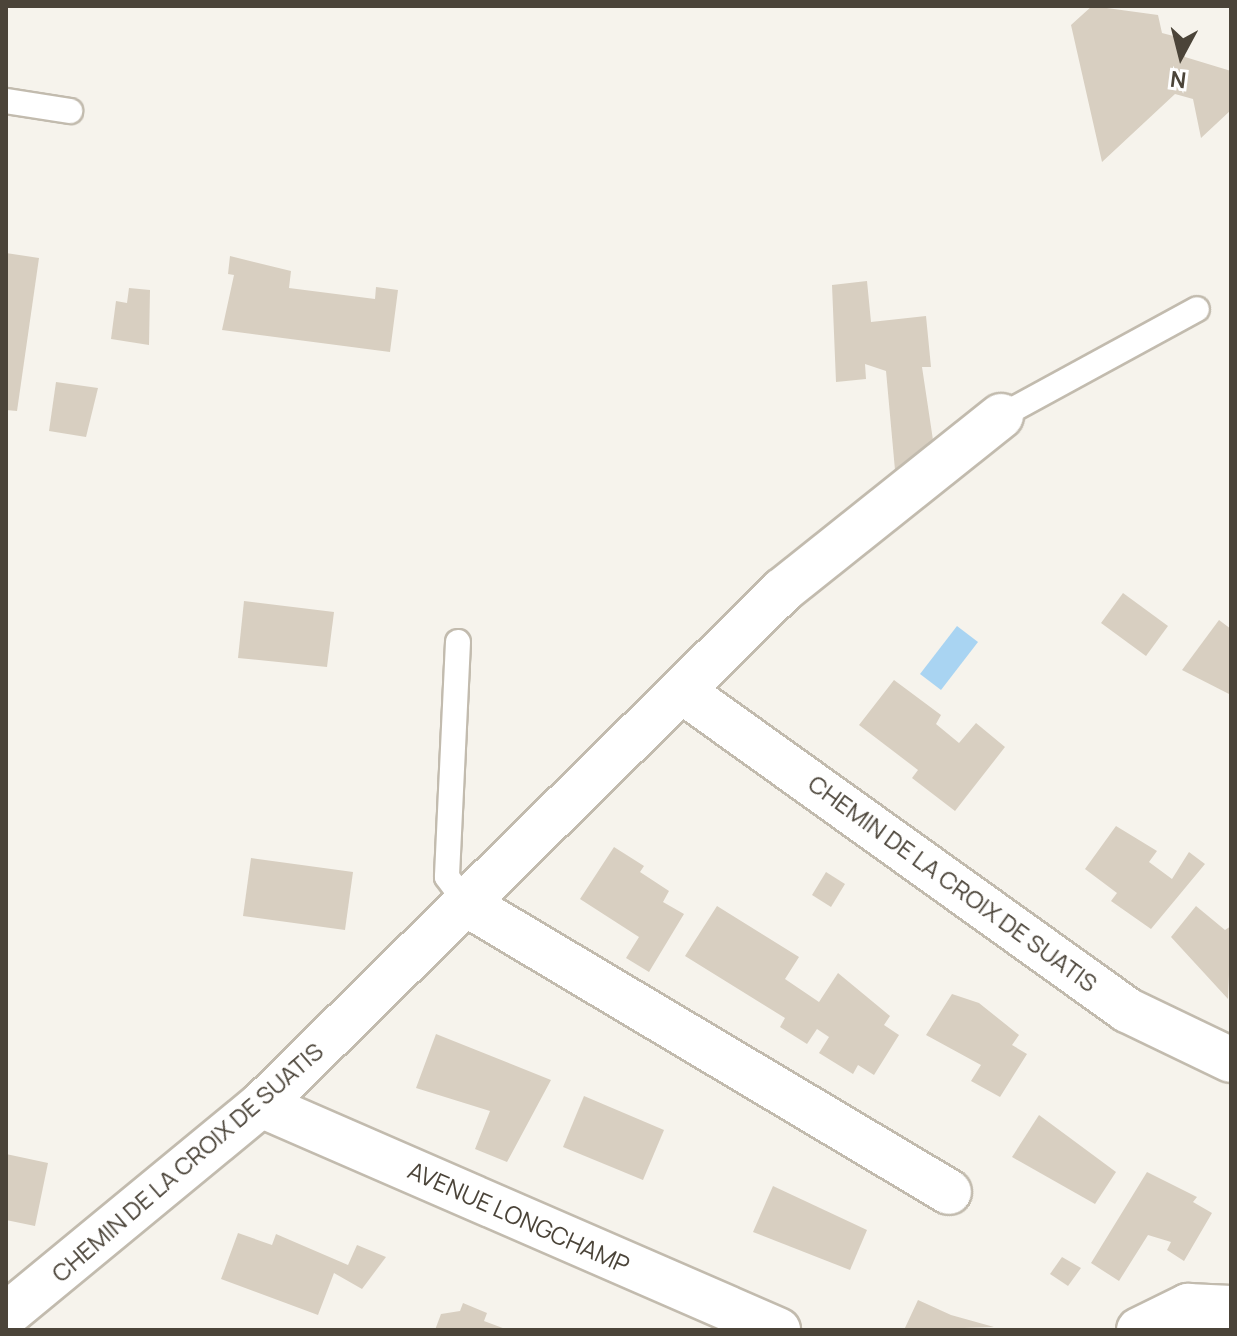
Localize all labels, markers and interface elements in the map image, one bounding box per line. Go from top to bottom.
north arrow [1141,16,1221,96]
text: N [1168,64,1188,96]
street label: CHEMIN DE LA CROIX DE SUATIS [803,769,1103,997]
street label: CHEMIN DE LA CROIX DE SUATIS [46,1036,328,1288]
street label: AVENUE LONGCHAMP [404,1155,634,1279]

